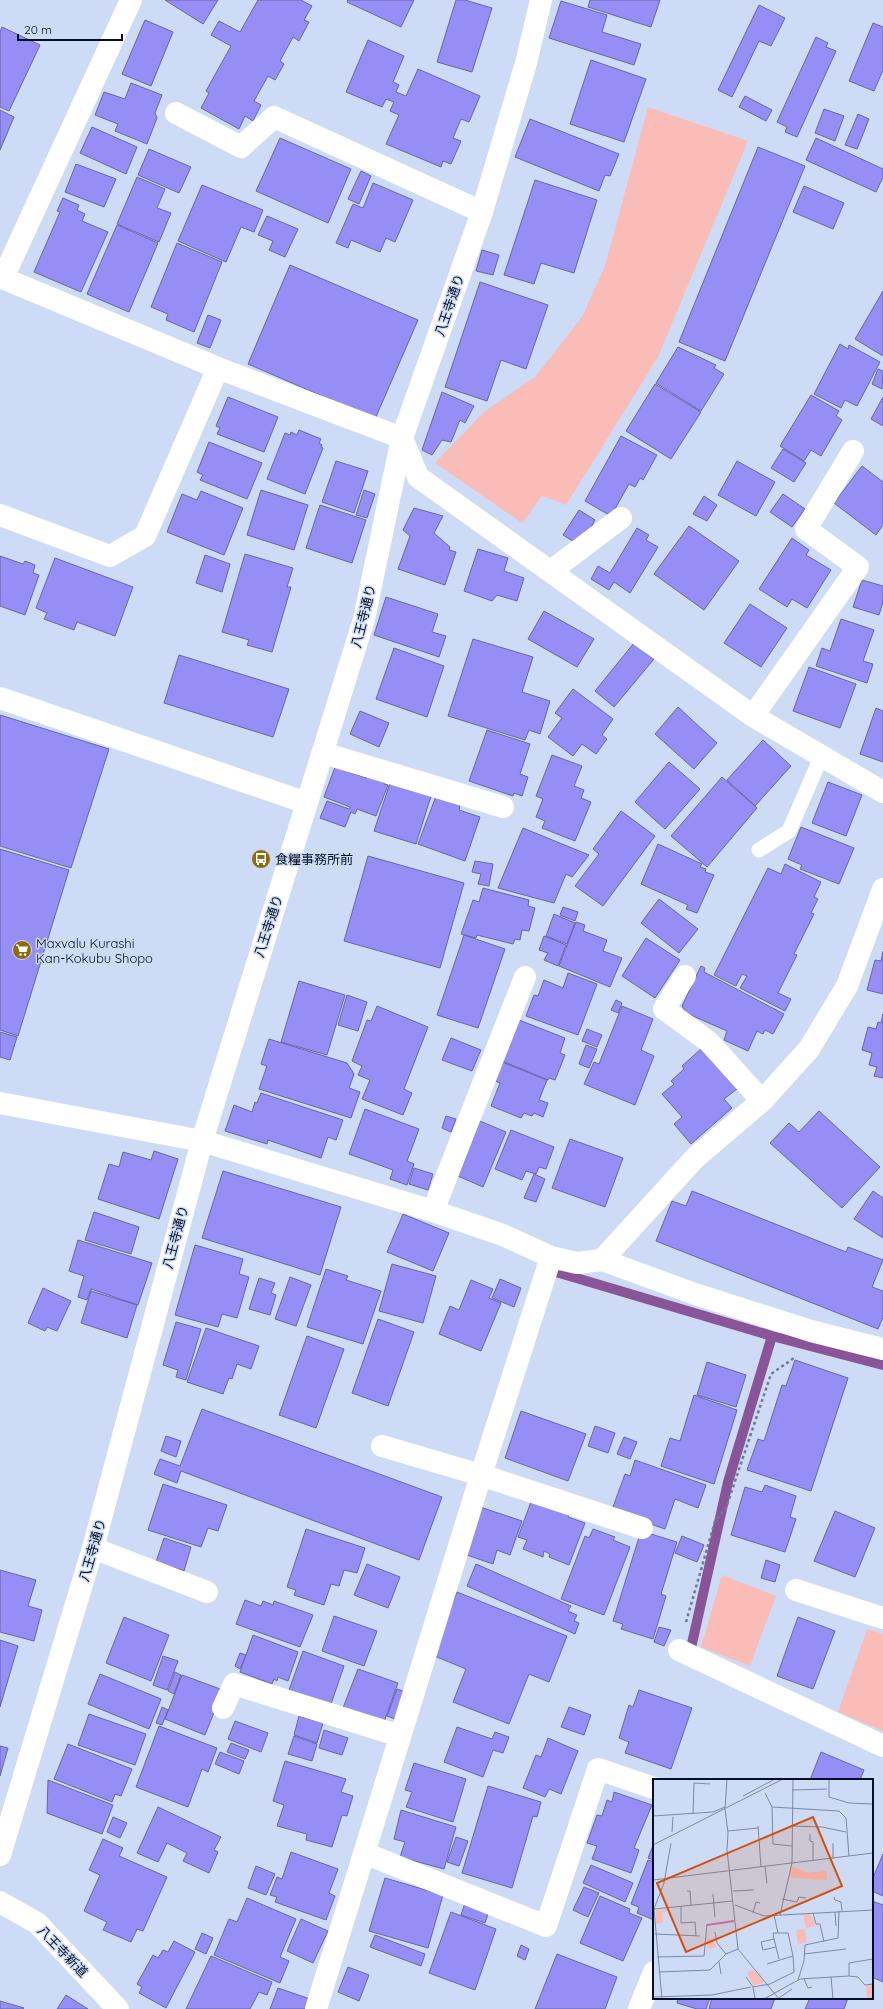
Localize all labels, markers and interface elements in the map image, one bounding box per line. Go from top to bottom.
scale bar [18,16,122,42]
text: 20 m [24,22,52,37]
street label: 八王寺通り [431,272,467,338]
street label: 八王寺通り [347,583,379,649]
bus stop icon: 食糧事務所前 [250,848,272,870]
place label: 食糧事務所前 [275,851,353,867]
street label: 八王寺通り [250,893,286,959]
place label: Maxvalu Kurashi Kan-Kokubu Shopo [36,935,153,966]
supermarket icon: Maxvalu Kurashi Kan-Kokubu Shopo [11,939,33,961]
street label: 八王寺通り [159,1204,191,1270]
street label: 八王寺通り [75,1517,109,1583]
inset map [653,1779,873,1999]
street label: 八王寺新道 [35,1922,91,1980]

